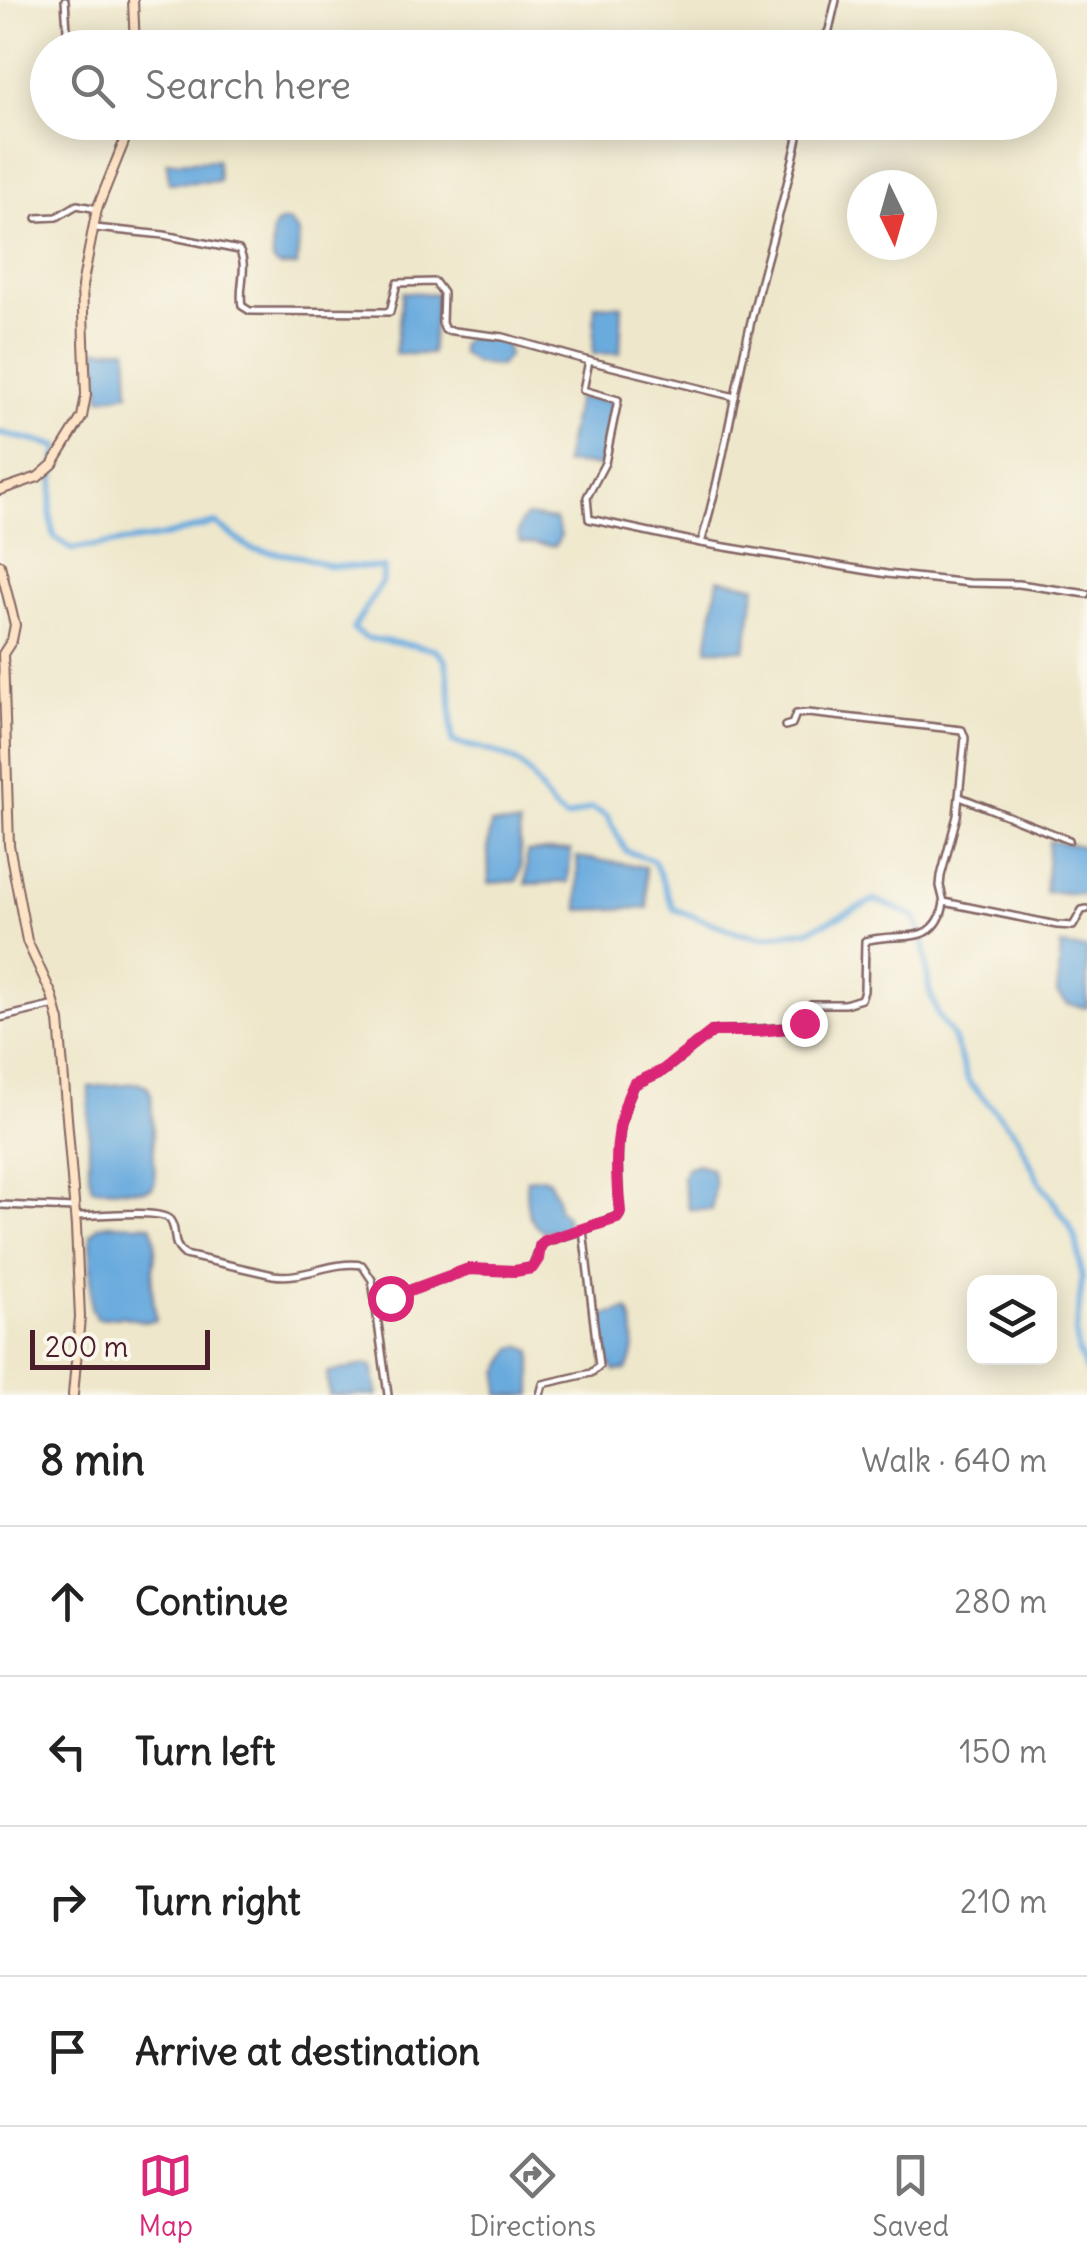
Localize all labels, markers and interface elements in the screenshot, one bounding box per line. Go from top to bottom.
search box [30,30,1057,140]
icon: search [65,58,120,113]
text: Search here [145,62,351,109]
north arrow [847,170,937,260]
route end [782,1001,828,1047]
map controls [967,1275,1057,1365]
button: layers [967,1275,1057,1365]
route start [368,1276,414,1322]
scale bar [30,1325,210,1370]
text: 200 m [45,1329,128,1365]
text: 8 min [40,1434,145,1486]
text: Walk · 640 m [861,1440,1047,1481]
icon: ahead [40,1574,95,1629]
text: Continue [135,1578,288,1625]
text: 280 m [954,1581,1047,1622]
icon: left [40,1724,95,1779]
text: Turn left [135,1728,275,1775]
text: 150 m [959,1731,1047,1772]
icon: right [40,1874,95,1929]
text: Turn right [135,1878,301,1925]
text: 210 m [960,1881,1047,1922]
icon: arrive [40,2024,95,2079]
text: Arrive at destination [135,2028,480,2075]
tab: Map [138,2148,193,2244]
tab: Directions [469,2148,596,2244]
tab: Saved [872,2148,949,2244]

